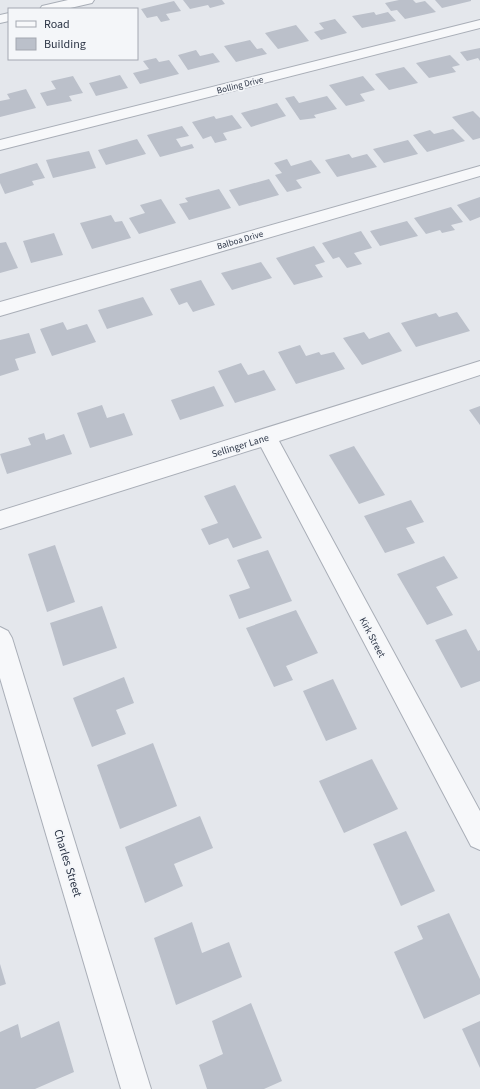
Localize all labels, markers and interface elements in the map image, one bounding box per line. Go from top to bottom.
legend [8,8,138,60]
text: Road [44,16,70,33]
text: Building [44,36,86,53]
street label: Bolling Drive [215,73,265,98]
street label: Balboa Drive [215,228,265,253]
street label: Sellinger Lane [210,431,271,461]
street label: Kirk Street [356,615,389,661]
street label: Charles Street [49,827,86,899]

